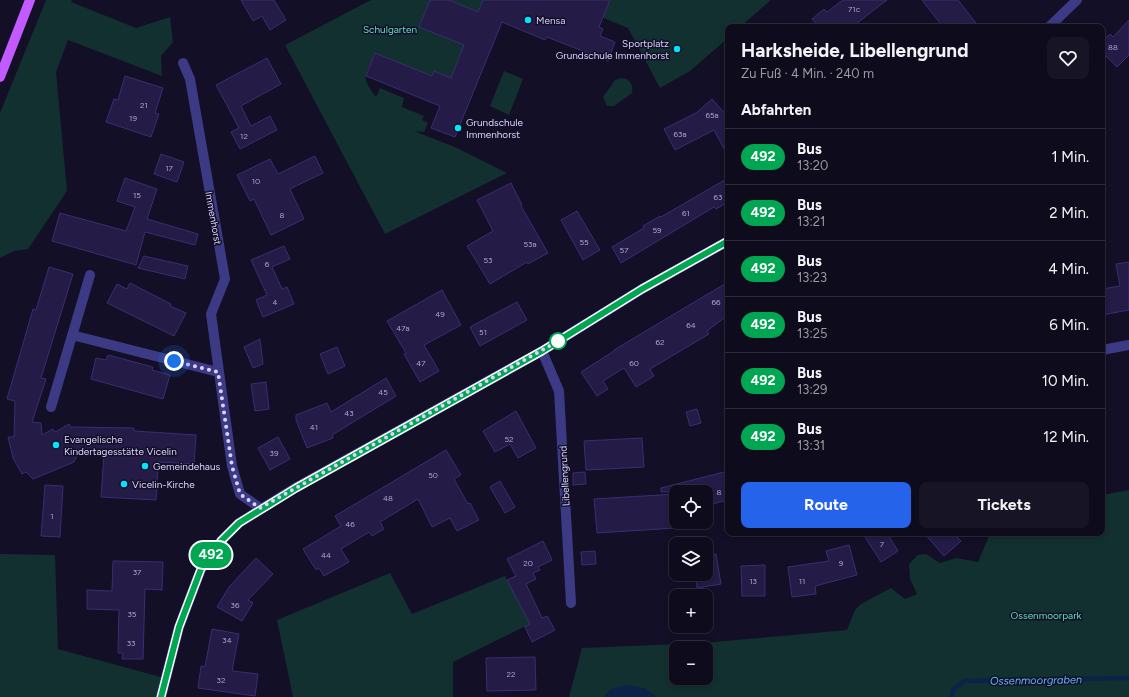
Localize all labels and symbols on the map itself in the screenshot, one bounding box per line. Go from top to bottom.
house number: 71c [848,4,861,14]
place label: Mensa [536,14,565,27]
marker: Mensa [523,15,533,25]
park label: Schulgarten [363,23,417,36]
place label: Sportplatz Grundschule Immenhorst [556,37,669,62]
house number: 88 [1108,42,1118,52]
marker: Sportplatz Grundschule Immenhorst [672,44,682,54]
house number: 21 [140,100,148,110]
house number: 65a [705,110,719,120]
house number: 19 [129,113,137,123]
place label: Grundschule Immenhorst [466,116,523,141]
marker: Grundschule Immenhorst [453,123,463,133]
house number: 63a [674,129,686,139]
house number: 12 [240,131,248,141]
house number: 17 [165,163,173,173]
house number: 10 [252,176,260,186]
house number: 15 [133,190,141,200]
street label: Immenhorst [202,190,225,246]
house number: 63 [714,192,722,202]
house number: 61 [682,208,690,218]
house number: 8 [280,210,285,220]
house number: 59 [652,225,662,235]
house number: 55 [579,237,589,247]
house number: 53a [523,239,537,249]
house number: 57 [620,245,629,255]
house number: 53 [484,255,492,265]
house number: 6 [265,259,270,269]
house number: 4 [273,297,278,307]
house number: 66 [711,297,721,307]
house number: 49 [435,309,445,319]
house number: 64 [686,320,696,330]
house number: 47a [396,323,410,333]
house number: 51 [479,327,487,337]
unlabelled marker [549,332,567,350]
house number: 62 [656,337,665,347]
your location [164,351,184,371]
house number: 47 [416,358,426,368]
house number: 60 [629,358,639,368]
house number: 45 [378,387,388,397]
house number: 43 [344,408,354,418]
house number: 41 [310,422,318,432]
place label: Evangelische Kindertagesstätte Vicelin [64,433,177,458]
house number: 52 [504,434,514,444]
marker: Evangelische Kindertagesstätte Vicelin [51,440,61,450]
street label: Libellengrund [556,445,573,507]
house number: 39 [270,448,279,458]
place label: Gemeindehaus [153,460,221,473]
marker: Gemeindehaus [140,461,150,471]
house number: 50 [428,470,438,480]
place label: Vicelin-Kirche [132,478,195,491]
marker: Vicelin-Kirche [119,479,129,489]
house number: 8 [717,487,722,497]
house number: 48 [383,493,393,503]
house number: 1 [50,511,54,521]
house number: 46 [345,519,355,529]
house number: 7 [880,539,885,549]
line badge: 492 [188,542,234,568]
house number: 44 [321,550,331,560]
house number: 20 [523,558,533,568]
house number: 9 [839,558,844,568]
house number: 37 [133,567,142,577]
house number: 13 [749,576,757,586]
house number: 11 [799,576,805,586]
house number: 36 [231,600,240,610]
house number: 35 [128,609,137,619]
park label: Ossenmoorpark [1011,609,1082,622]
house number: 34 [222,635,232,645]
house number: 33 [127,638,135,648]
house number: 22 [507,669,515,679]
water label: Ossenmoorgraben [990,673,1082,688]
house number: 32 [217,675,225,685]

